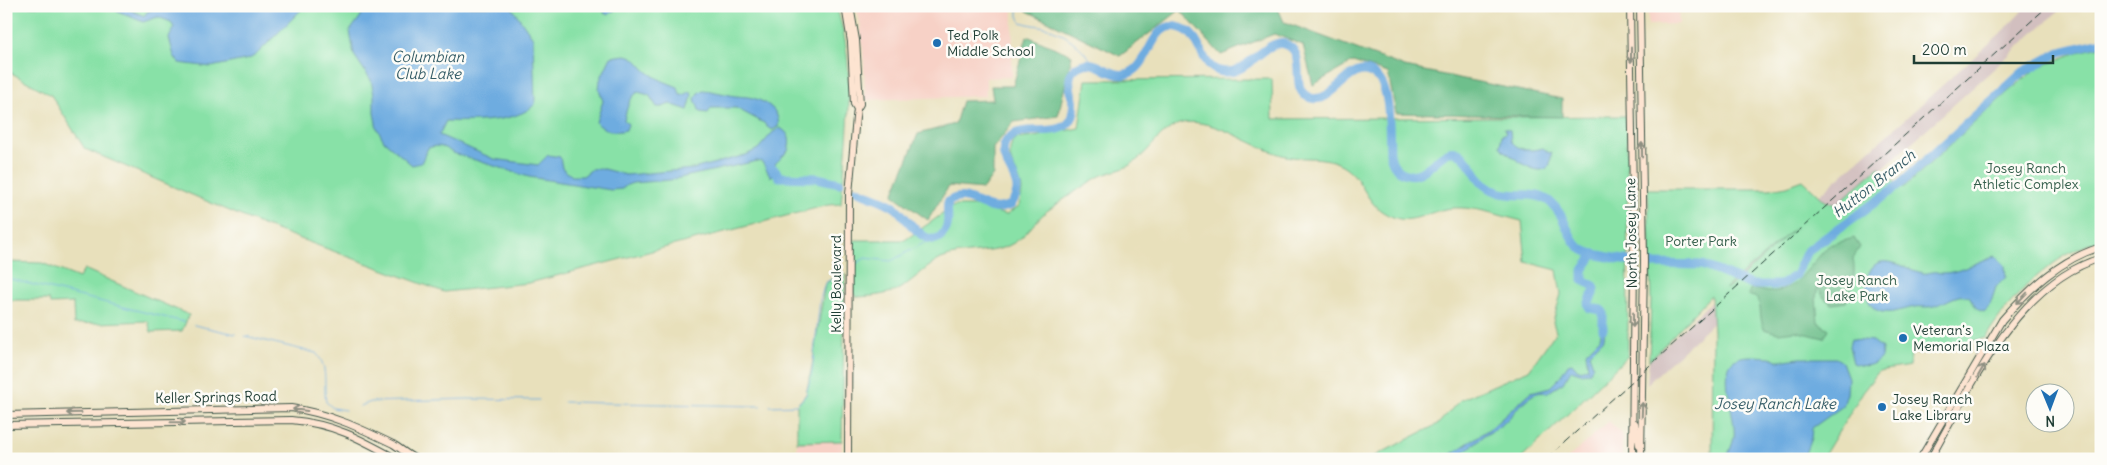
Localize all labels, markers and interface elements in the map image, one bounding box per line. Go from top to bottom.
place label: Ted Polk Middle School [947,26,1034,60]
scale bar [1914,32,2053,64]
marker: Ted Polk Middle School [931,37,943,49]
text: 200 m [1922,40,1967,59]
water label: Columbian Club Lake [392,47,464,83]
one-way arrow [1626,47,1635,63]
one-way arrow [1637,143,1647,159]
water label: Hutton Branch [1829,145,1919,222]
park label: Josey Ranch Athletic Complex [1973,159,2079,193]
street label: North Josey Lane [1621,178,1641,288]
park label: Porter Park [1665,232,1737,250]
street label: Kelly Boulevard [827,235,845,333]
park label: Josey Ranch Lake Park [1817,271,1897,305]
one-way arrow [2016,291,2028,304]
one-way arrow [1628,312,1638,328]
place label: Veteran's Memorial Plaza [1913,321,2009,355]
marker: Veteran's Memorial Plaza [1897,332,1909,344]
one-way arrow [1977,365,1987,379]
north arrow [2024,382,2074,432]
street label: Keller Springs Road [155,387,277,407]
place label: Josey Ranch Lake Library [1892,390,1972,424]
water label: Josey Ranch Lake [1714,394,1837,413]
marker: Josey Ranch Lake Library [1876,401,1888,413]
one-way arrow [1637,402,1647,418]
one-way arrow [292,404,308,414]
one-way arrow [66,409,82,418]
text: N [2045,412,2055,430]
one-way arrow [170,417,186,426]

